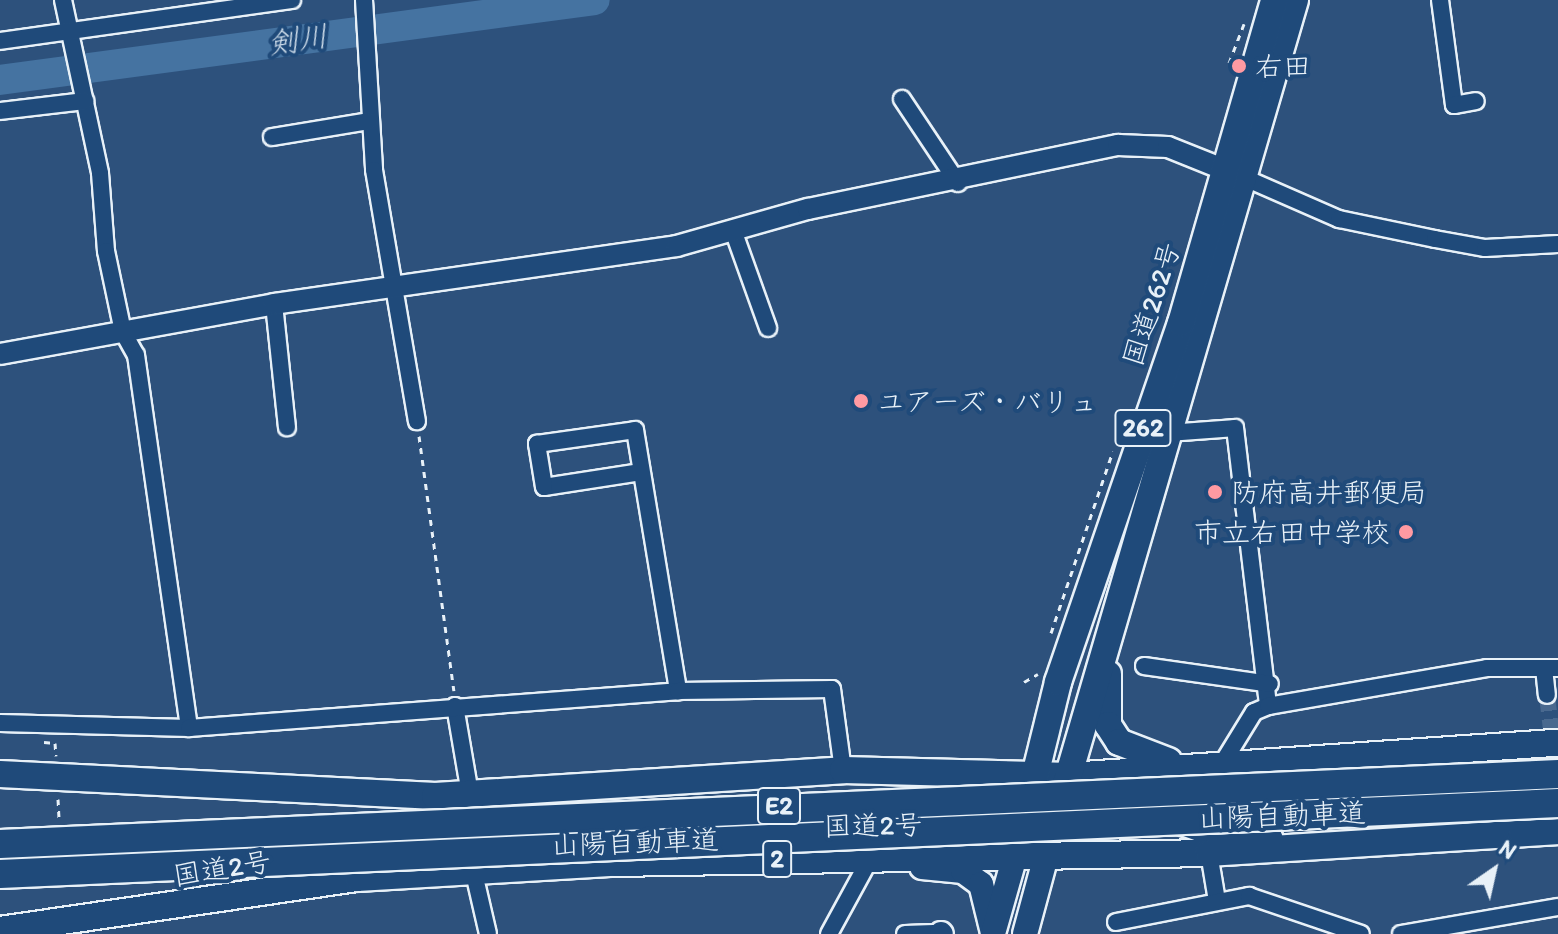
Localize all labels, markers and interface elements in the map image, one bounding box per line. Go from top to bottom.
water label: 剣川 [266,18,330,62]
place label: 右田 [1255,49,1311,83]
marker: 右田 [1230,57,1248,75]
street label: 国道262号 [1115,238,1187,370]
place label: ユアーズ・バリュ [877,384,1100,418]
marker: ユアーズ・バリュ [852,392,870,410]
road number: 262 [1113,406,1173,450]
place label: 防府高井郵便局 [1231,475,1427,509]
marker: 防府高井郵便局 [1206,483,1224,501]
place label: 市立右田中学校 [1194,515,1390,549]
marker: 市立右田中学校 [1397,523,1415,541]
road number: E2 [755,784,803,828]
street label: 山陽自動車道 [1197,795,1367,835]
street label: 国道2号 [823,807,923,843]
street label: 山陽自動車道 [550,822,720,862]
north arrow [1454,830,1534,910]
text: N [1494,834,1521,865]
road number: 2 [761,837,793,881]
street label: 国道2号 [171,844,273,892]

